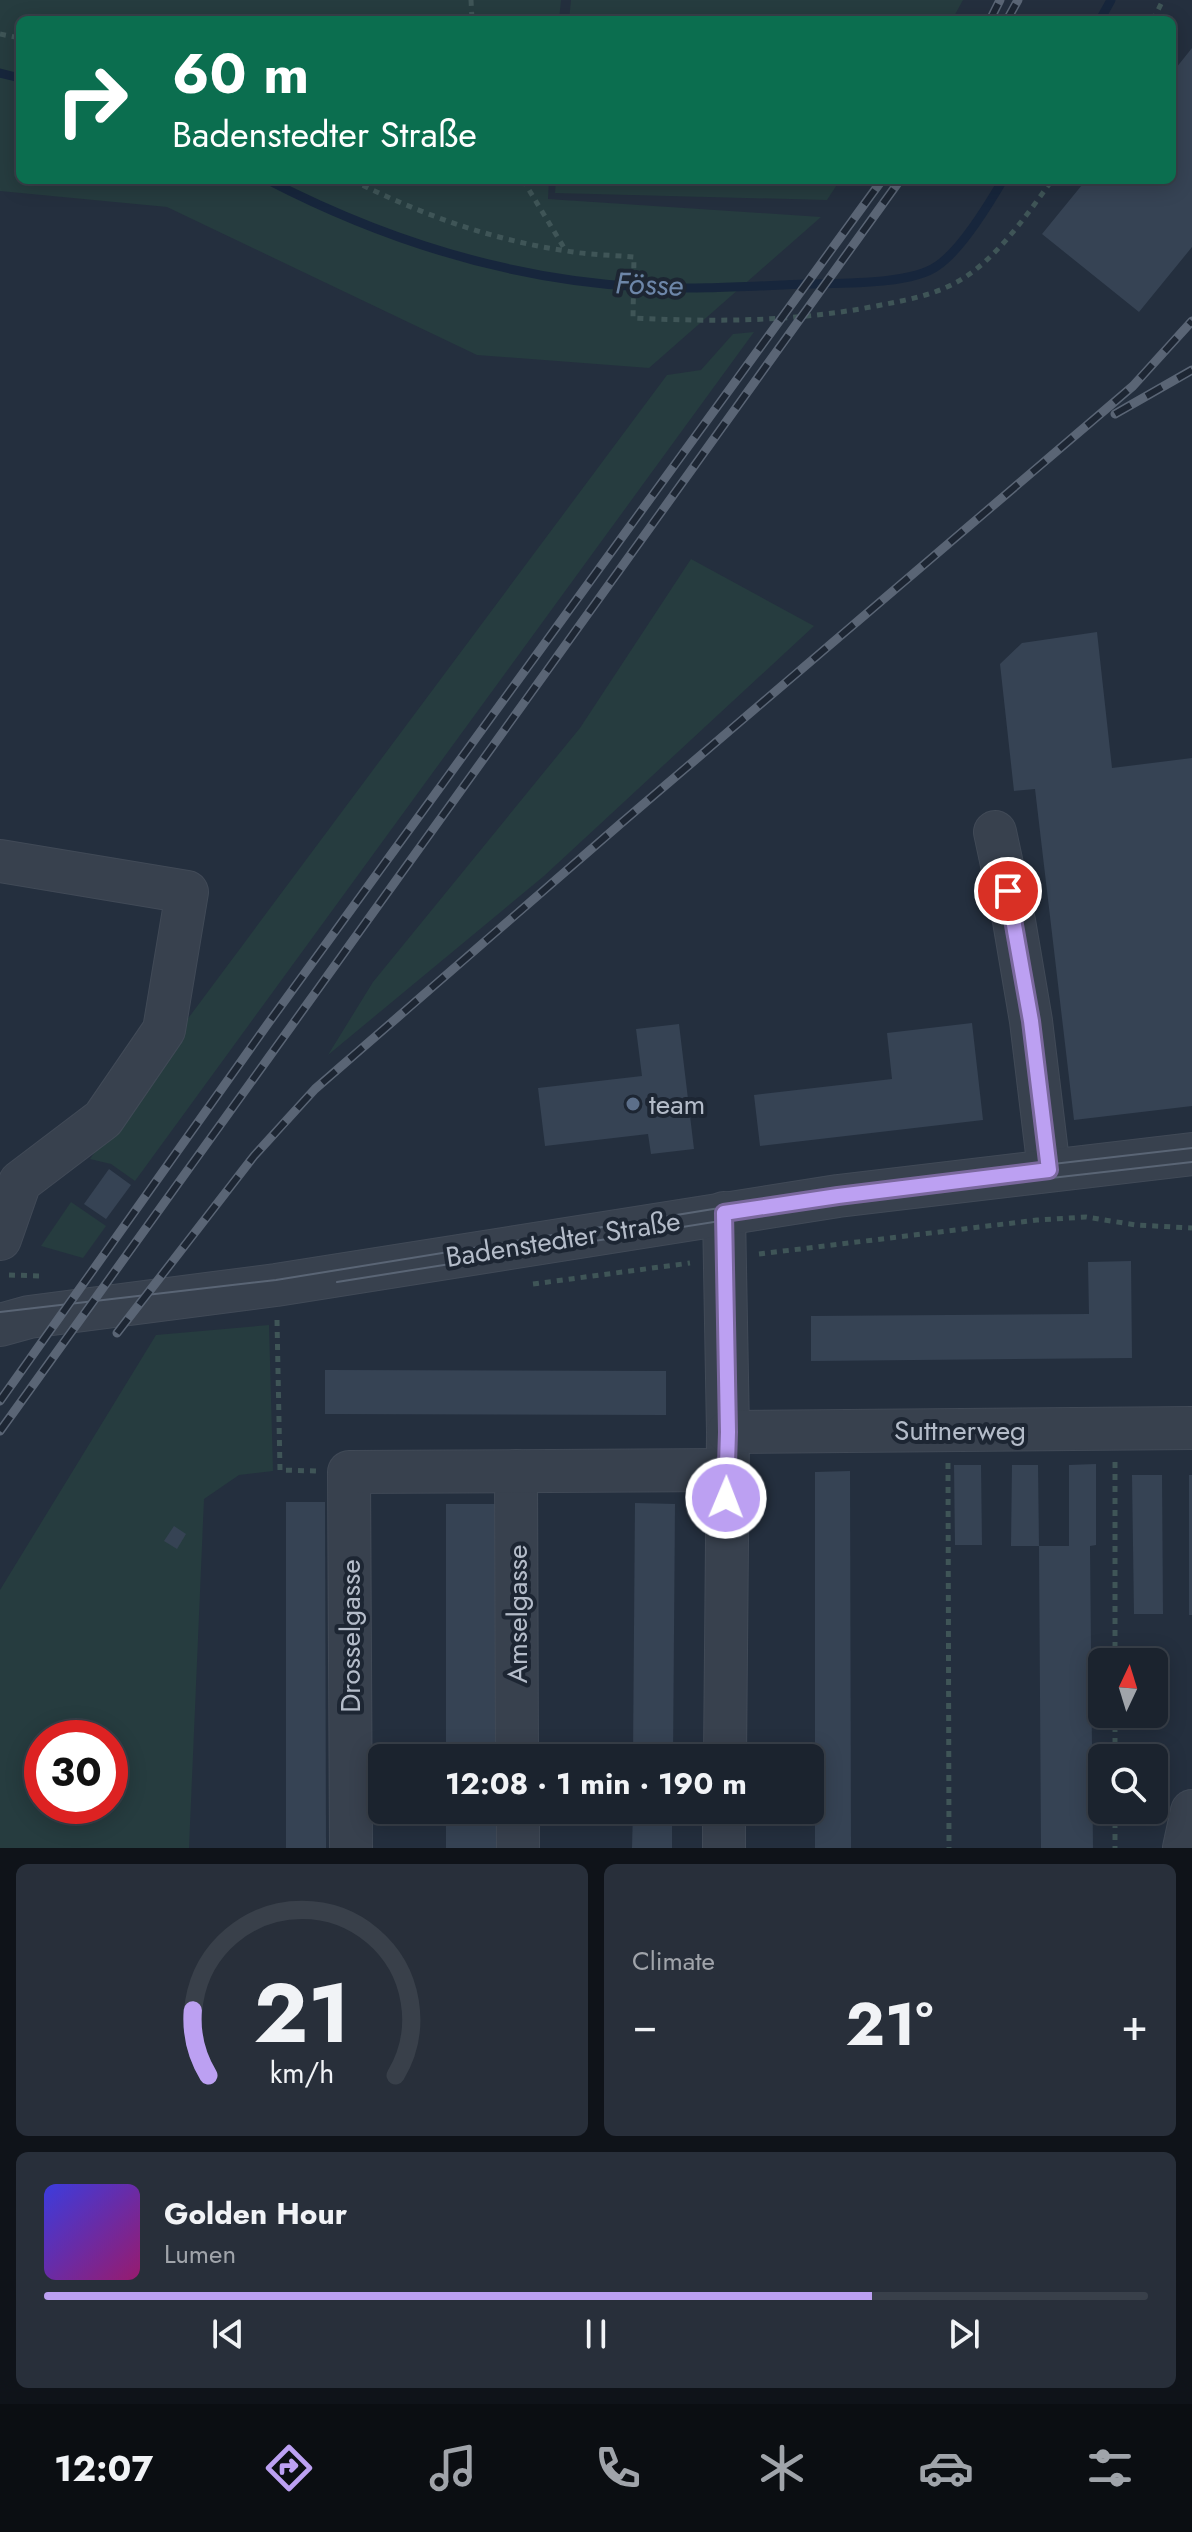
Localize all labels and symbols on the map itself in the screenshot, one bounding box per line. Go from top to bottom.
water label: Fösse [614,261,684,307]
pin [974,857,1042,925]
place label: team [649,1084,705,1125]
marker: team [624,1095,642,1113]
street label: Badenstedter Straße [443,1200,683,1278]
street label: Suttnerweg [894,1410,1026,1451]
position arrow [684,1456,768,1540]
street label: Amselgasse [497,1545,538,1683]
street label: Drosselgasse [330,1559,371,1713]
north arrow [1088,1648,1168,1728]
speed limit sign: 30 [24,1720,128,1824]

